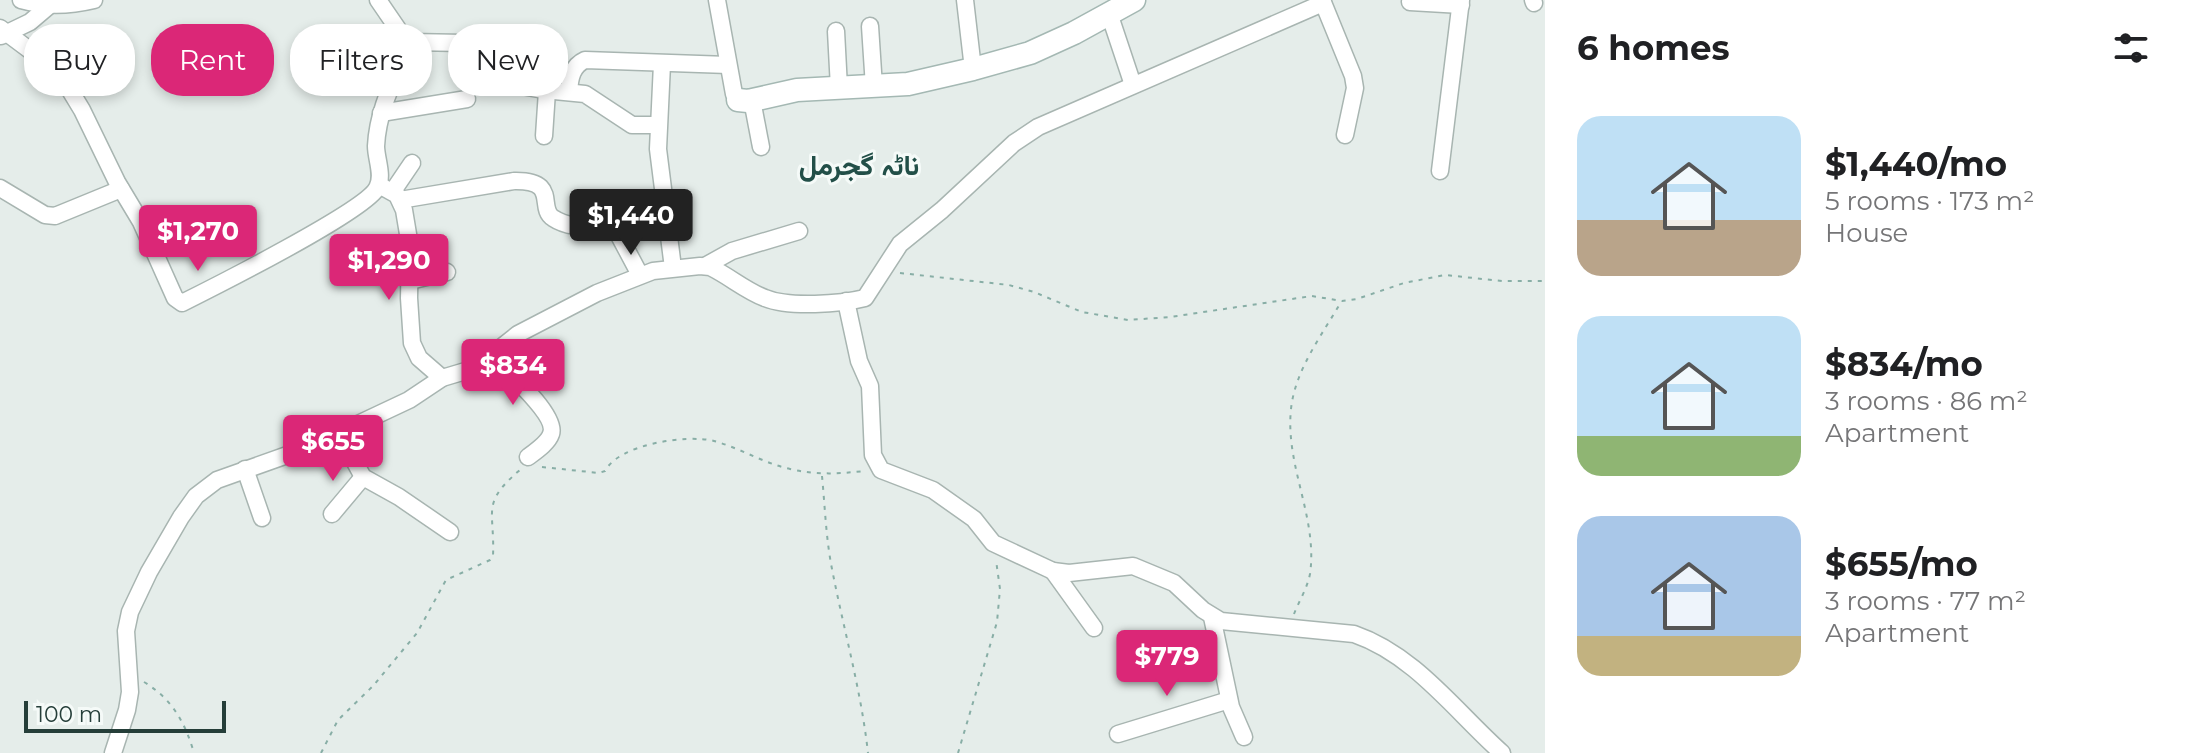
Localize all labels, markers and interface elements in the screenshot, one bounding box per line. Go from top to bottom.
chip: Buy [24,24,135,96]
chip: Rent [151,24,274,96]
chip: Filters [290,24,432,96]
chip: New [448,24,568,96]
icon: filters [2109,26,2153,70]
text: 6 homes [1577,27,1730,69]
text: $1,440/mo [1825,143,2007,185]
district label: ناٹہ گجرمل [799,148,919,183]
icon: home [1641,148,1737,244]
text: 5 rooms · 173 m² [1825,185,2034,217]
pin: $1,440 [566,189,696,257]
text: $1,440 [588,199,674,231]
pin: $1,270 [133,205,263,273]
text: $1,270 [157,215,239,247]
text: House [1825,217,1908,249]
pin: $1,290 [324,234,454,302]
text: $1,290 [347,244,431,276]
pin: $834 [466,339,560,407]
text: $834/mo [1825,343,1983,385]
icon: home [1641,348,1737,444]
text: $834 [479,349,547,381]
text: 3 rooms · 86 m² [1825,385,2028,417]
pin: $655 [286,415,380,483]
text: Apartment [1825,417,1969,449]
text: $655 [301,425,365,457]
text: $655/mo [1825,543,1978,585]
icon: home [1641,548,1737,644]
text: 3 rooms · 77 m² [1825,585,2026,617]
text: Apartment [1825,617,1969,649]
pin: $779 [1120,630,1214,698]
text: $779 [1134,640,1200,672]
scale bar [24,697,226,733]
text: 100 m [36,701,102,728]

